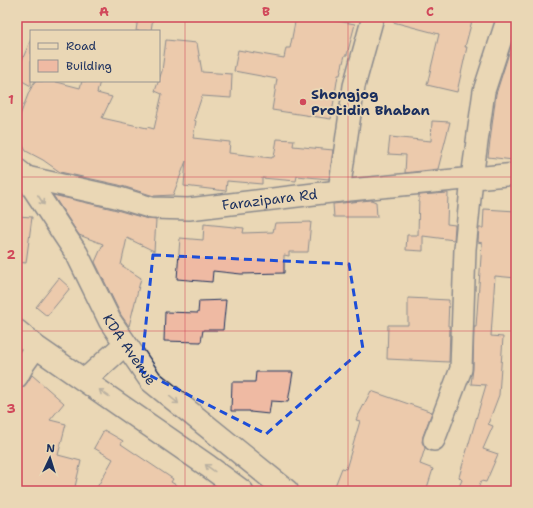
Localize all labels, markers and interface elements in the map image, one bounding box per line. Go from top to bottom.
text: A [99,3,109,20]
text: B [262,3,270,20]
text: C [426,3,434,20]
legend [30,30,160,82]
text: Road [66,38,97,54]
text: Building [66,58,112,74]
place label: Shongjog Protidin Bhaban [311,85,430,119]
text: 1 [8,91,14,108]
marker: Shongjog Protidin Bhaban [298,97,308,107]
street label: Farazipara Rd [221,185,318,214]
one-way arrow [37,194,46,205]
text: 2 [6,246,16,263]
street label: KDA Avenue [99,311,160,389]
one-way arrow [99,389,110,397]
one-way arrow [168,395,179,404]
text: 3 [6,400,16,417]
north arrow [30,438,70,478]
text: N [46,441,56,456]
one-way arrow [205,463,216,472]

